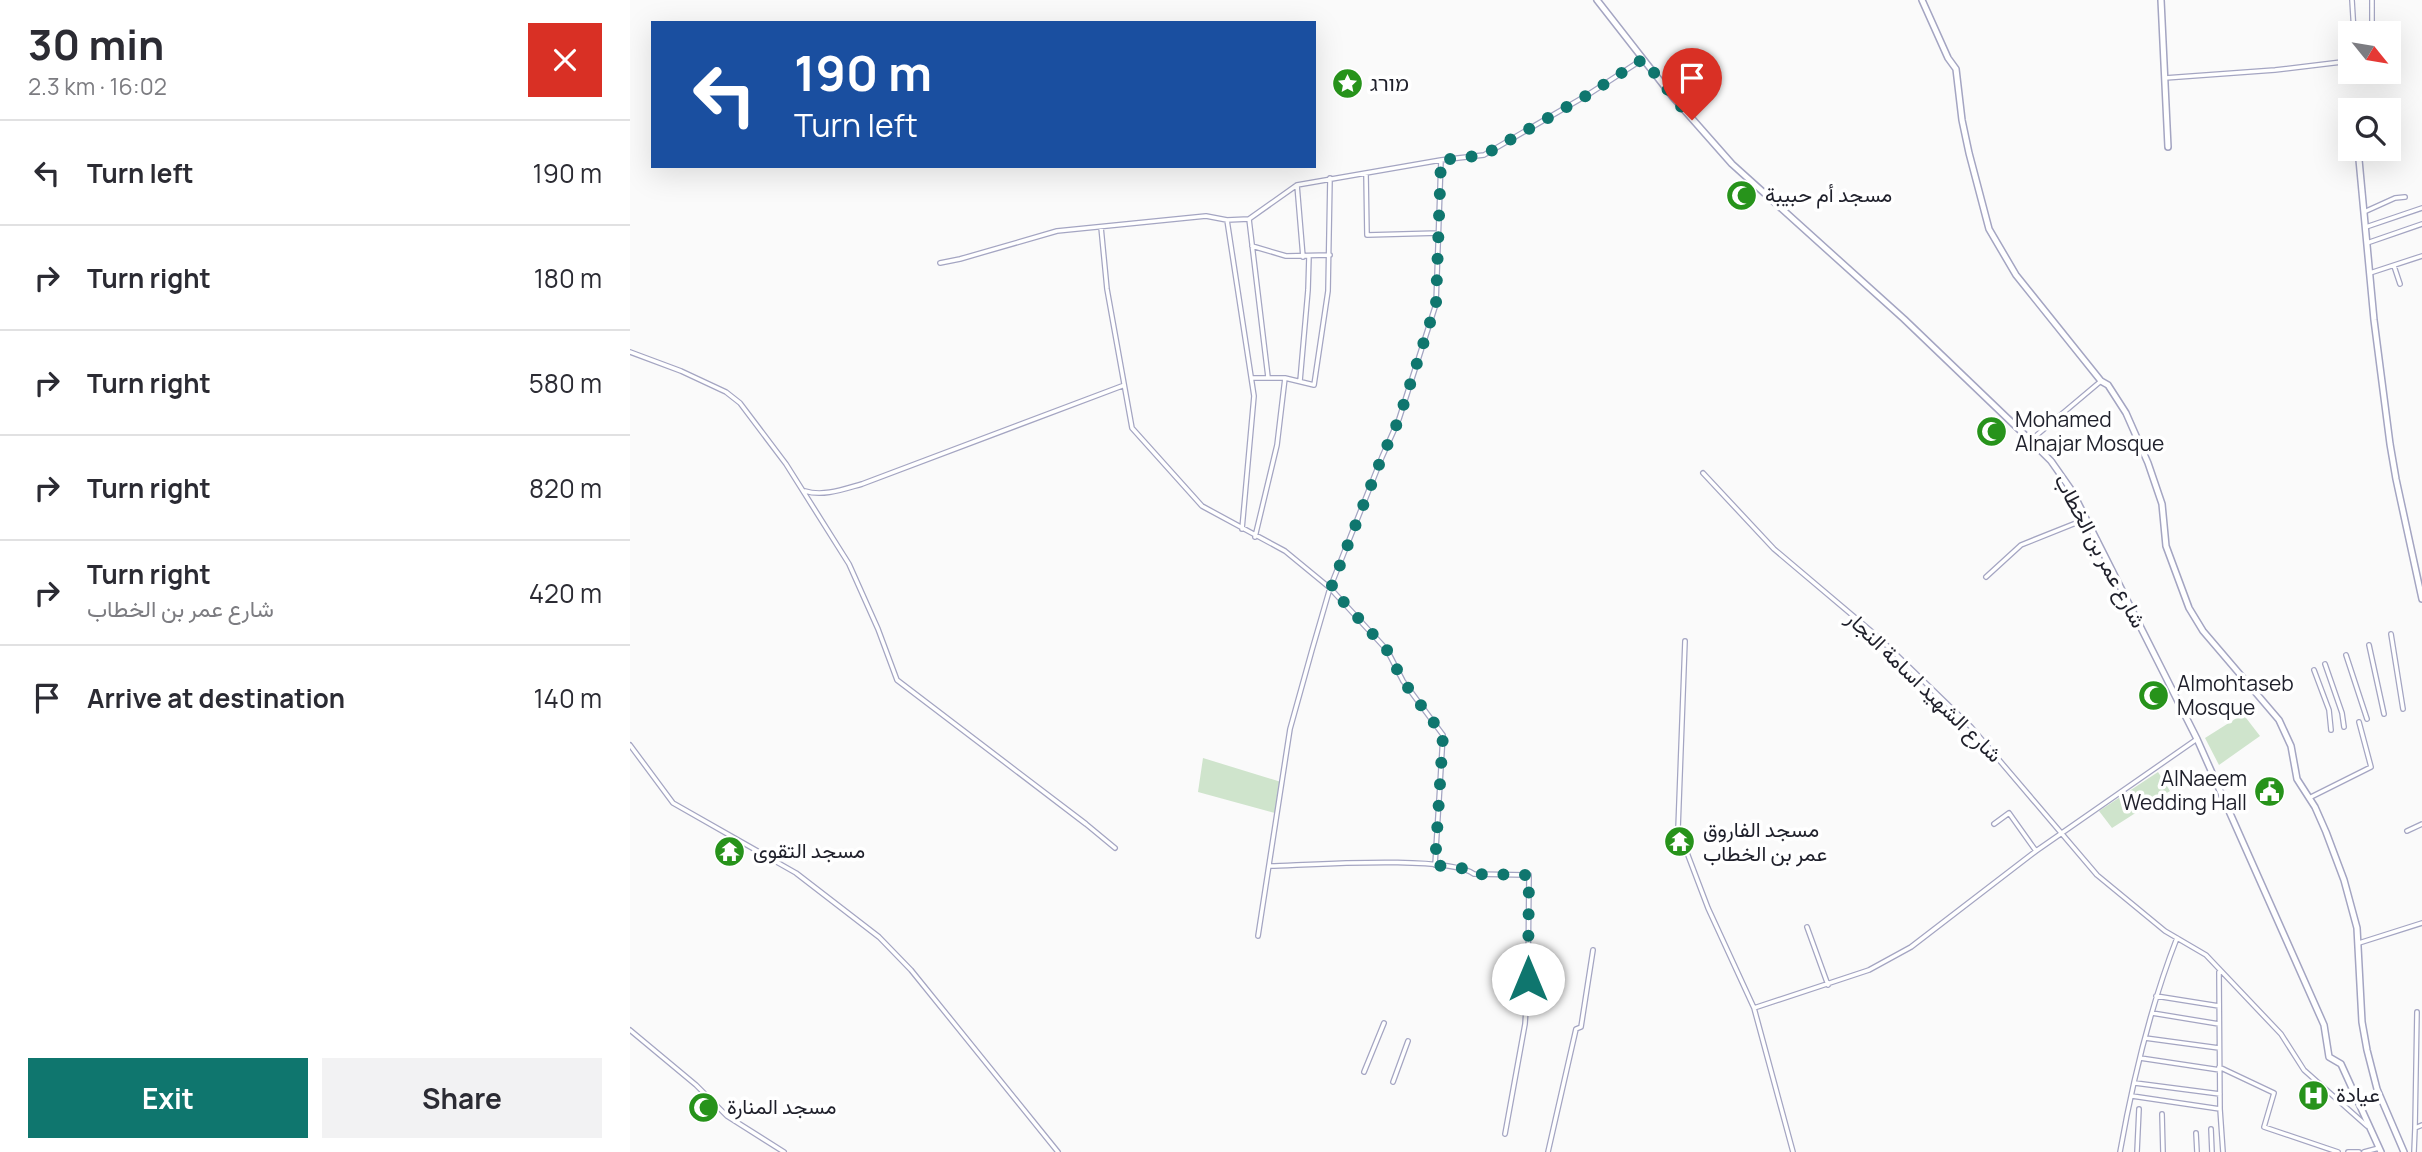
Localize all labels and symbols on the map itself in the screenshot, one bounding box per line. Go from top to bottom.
north arrow [2338,21,2401,84]
pin [1662,48,1722,120]
place icon: מורג [1330,67,1364,101]
place label: מורג [1370,69,1409,97]
mosque icon: مسجد أم حبيبة [1725,178,1759,212]
place label: مسجد أم حبيبة [1765,180,1892,209]
place label: Mohamed Alnajar Mosque [2015,405,2164,457]
mosque icon: Mohamed Alnajar Mosque [1975,415,2009,449]
street label: شارع عمر بن الخطاب [2048,469,2153,633]
street label: شارع الشهيد اسامة النجار [1839,604,2009,769]
place label: Almohtaseb Mosque [2177,669,2294,721]
mosque icon: Almohtaseb Mosque [2137,679,2171,713]
place label: AlNaeem Wedding Hall [2122,764,2247,816]
public building icon: AlNaeem Wedding Hall [2253,774,2287,808]
place label: مسجد الفاروق عمر بن الخطاب [1703,815,1827,867]
temple icon: مسجد الفاروق عمر بن الخطاب [1663,825,1697,859]
temple icon: مسجد التقوى [713,834,747,868]
place label: مسجد التقوى [753,836,865,864]
position arrow [1491,942,1565,1016]
hospital icon: عيادة [2296,1078,2330,1112]
place label: عيادة [2336,1080,2380,1108]
mosque icon: مسجد المنارة [687,1090,721,1124]
place label: مسجد المنارة [727,1092,836,1120]

